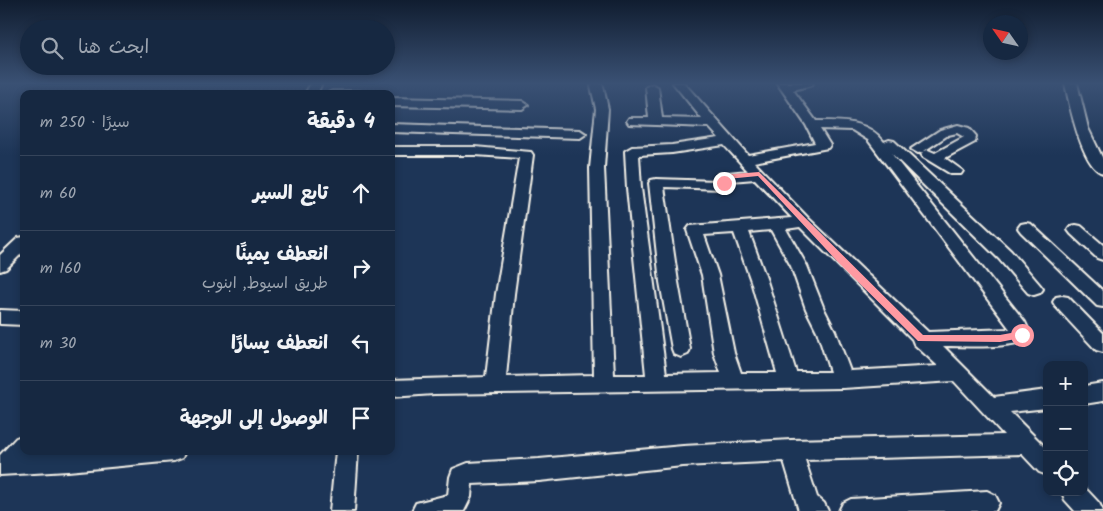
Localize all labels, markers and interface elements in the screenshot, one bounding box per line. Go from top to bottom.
north arrow [983,15,1028,60]
search box [20,20,395,75]
text: ابحث هنا [78,33,149,63]
icon: search [38,34,66,62]
text: 4 دقيقة [307,106,375,139]
text: سيرًا · 250 m [40,110,130,135]
route end [713,172,736,195]
text: تابع السير [253,179,328,209]
icon: ahead [347,179,375,207]
text: 60 m [40,181,76,206]
text: انعطف يمينًا [236,240,328,270]
icon: right [347,254,375,282]
text: 160 m [40,256,81,281]
text: طريق اسيوط, ابنوب [202,271,328,296]
route start [1011,324,1034,347]
text: انعطف يسارًا [231,329,328,359]
icon: left [347,329,375,357]
text: 30 m [40,331,76,356]
map controls [1043,361,1088,496]
button: + [1043,361,1088,406]
text: الوصول إلى الوجهة [180,404,328,434]
icon: arrive [347,404,375,432]
button: − [1043,406,1088,451]
button: locate [1043,451,1088,496]

